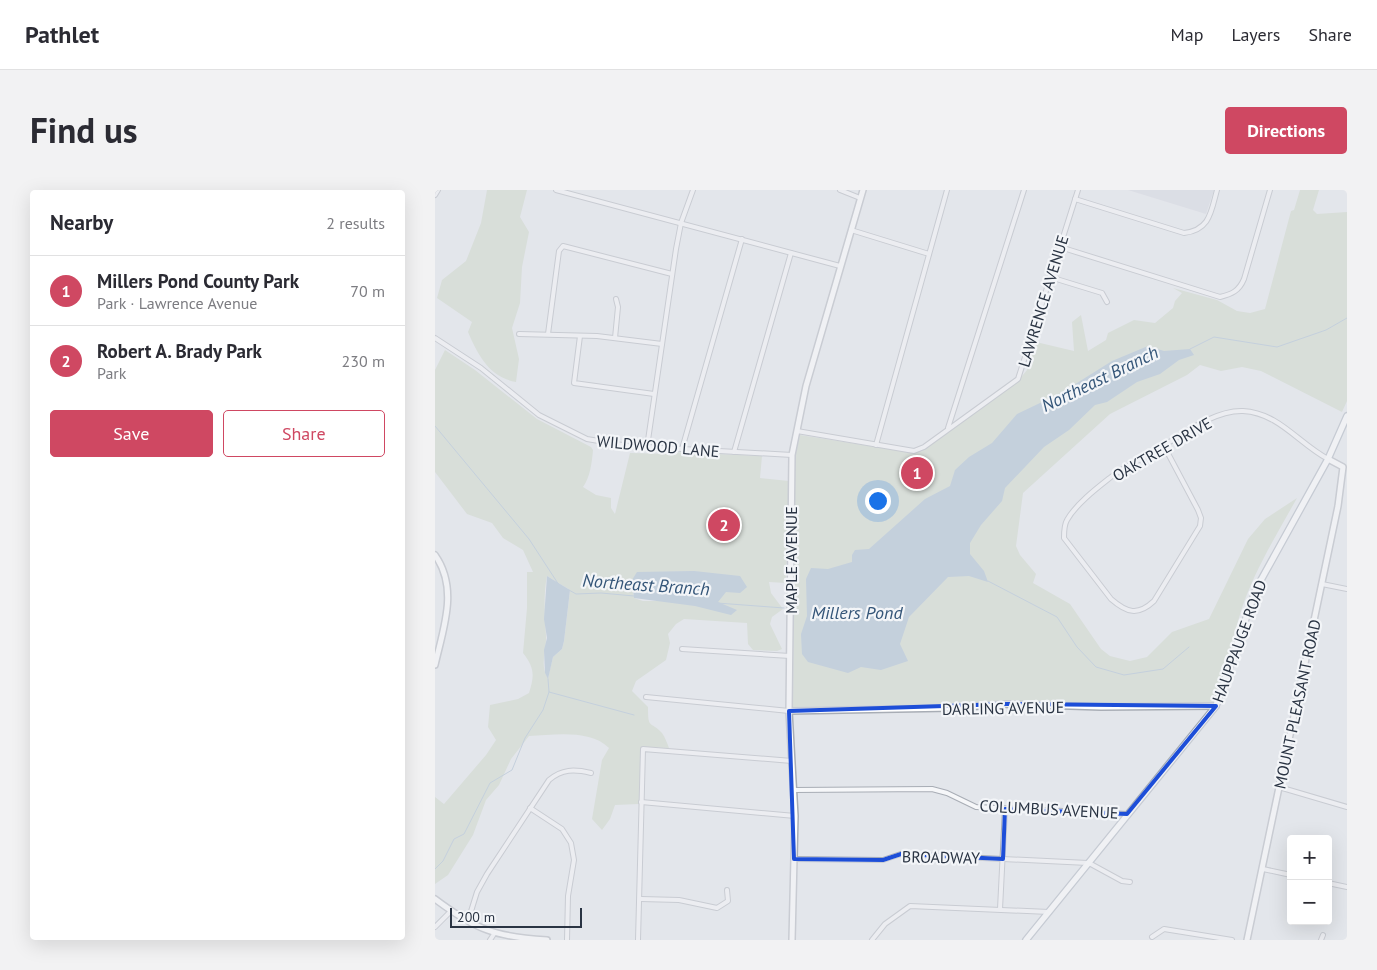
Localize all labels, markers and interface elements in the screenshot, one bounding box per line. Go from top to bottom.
text: Pathlet [25,19,99,50]
text: Map [1171,23,1203,46]
text: Layers [1231,23,1280,46]
text: Share [1308,23,1352,46]
text: Find us [30,107,138,153]
button: Directions [1225,107,1347,154]
text: Nearby [50,209,113,236]
text: 2 results [326,213,385,233]
street label: LAWRENCE AVENUE [1013,233,1073,369]
text: Millers Pond County Park [97,269,299,293]
text: 1 [61,281,71,301]
text: 70 m [350,281,385,301]
text: Park · Lawrence Avenue [97,293,257,313]
text: Robert A. Brady Park [97,339,262,363]
water label: Northeast Branch [1037,340,1162,417]
text: 2 [61,351,71,371]
text: 230 m [342,351,385,371]
text: Park [97,363,126,383]
button: Save [50,410,213,457]
button: Share [223,410,385,457]
street label: OAKTREE DRIVE [1109,413,1215,485]
street label: WILDWOOD LANE [596,431,720,461]
pin: 1 [901,454,933,492]
your location [865,488,891,514]
pin: 2 [708,506,740,544]
street label: MAPLE AVENUE [781,506,801,614]
water label: Northeast Branch [582,569,710,600]
street label: HAUPPAUGE ROAD [1208,577,1270,705]
water label: Millers Pond [811,601,903,624]
street label: MOUNT PLEASANT ROAD [1269,617,1325,791]
street label: DARLING AVENUE [942,697,1064,719]
street label: COLUMBUS AVENUE [979,795,1119,823]
map controls [1287,835,1332,925]
button: + [1287,835,1332,880]
street label: BROADWAY [902,846,980,868]
button: − [1287,880,1332,925]
scale bar [450,905,583,928]
text: 200 m [457,908,495,926]

